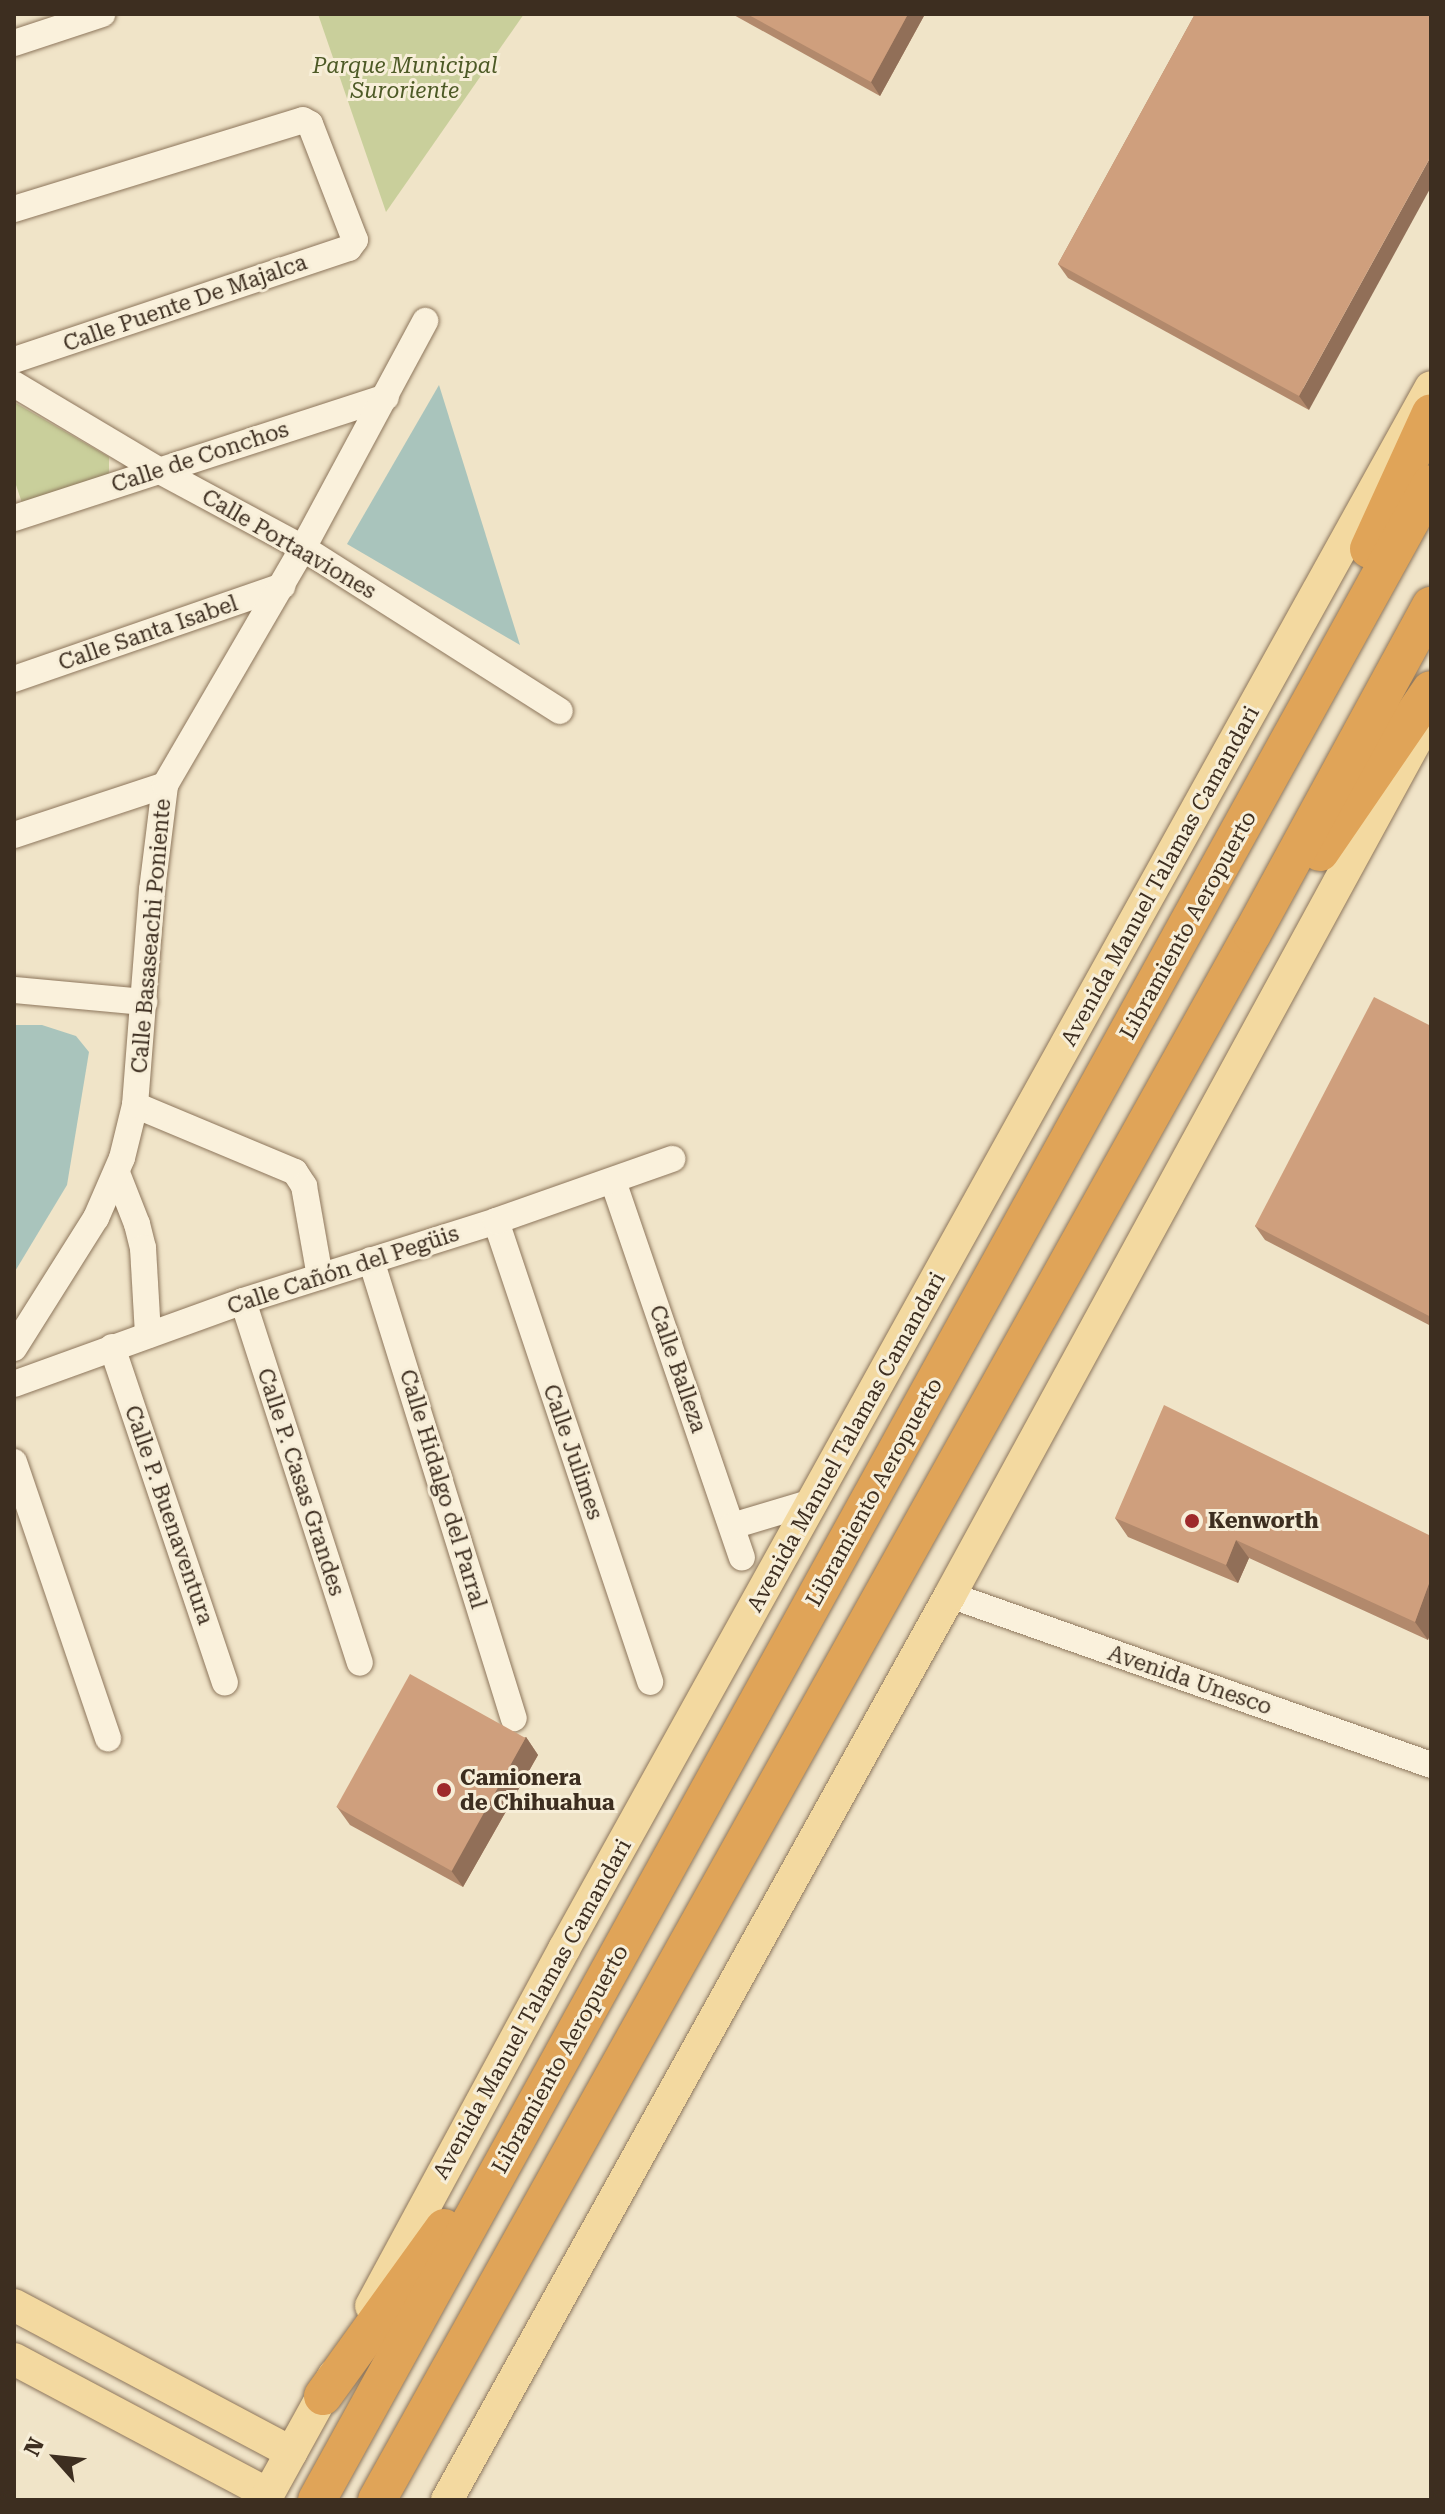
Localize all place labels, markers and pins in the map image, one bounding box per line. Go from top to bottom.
place label: Kenworth [1208,1508,1319,1534]
marker: Kenworth [1183,1512,1201,1530]
place label: Camionera de Chihuahua [460,1764,615,1816]
marker: Camionera de Chihuahua [435,1781,453,1799]

